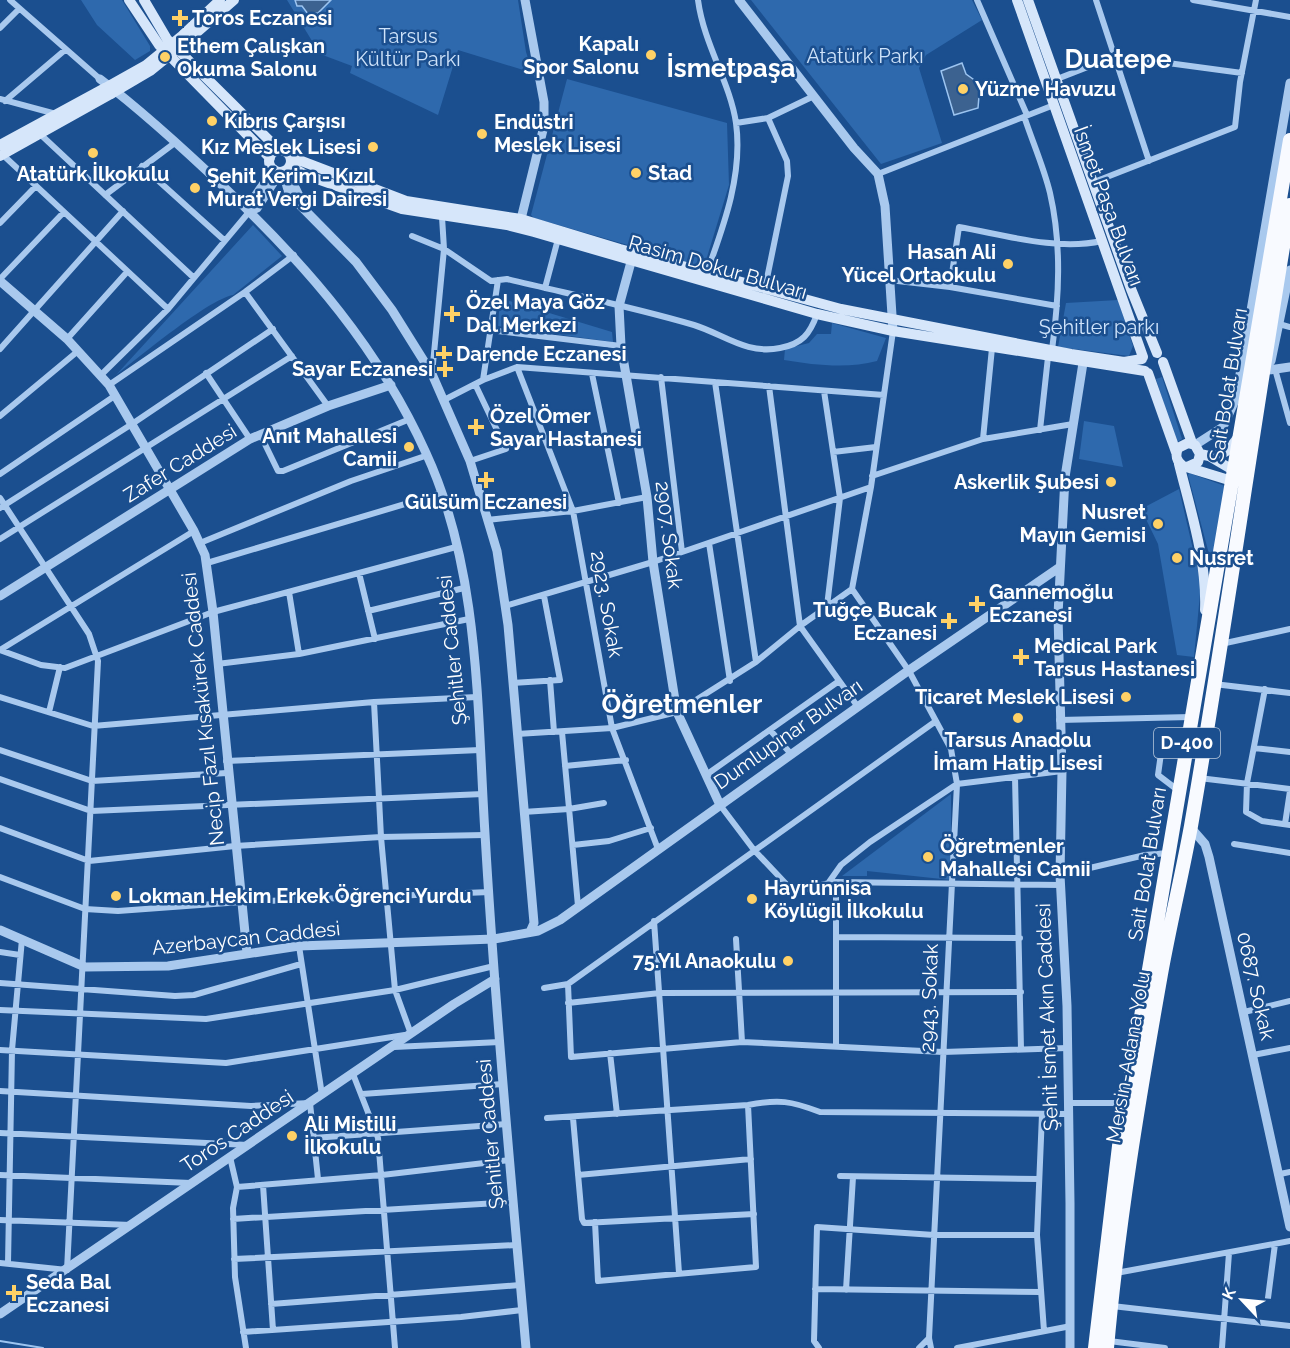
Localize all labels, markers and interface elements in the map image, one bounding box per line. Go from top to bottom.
place label: Toros Eczanesi [192,6,332,30]
marker: Toros Eczanesi [173,11,187,25]
park label: Tarsus Kültür Parkı [355,24,461,71]
place label: Kapalı Spor Salonu [523,32,639,79]
place label: Ethem Çalışkan Okuma Salonu [177,34,325,81]
park label: Atatürk Parkı [806,44,924,68]
district label: Duatepe [1065,44,1172,74]
marker: Kapalı Spor Salonu [644,48,658,62]
marker: Ethem Çalışkan Okuma Salonu [158,50,172,64]
district label: İsmetpaşa [667,53,796,83]
place label: Yüzme Havuzu [975,77,1116,101]
marker: Yüzme Havuzu [956,82,970,96]
place label: Kıbrıs Çarşısı [224,109,346,133]
place label: Endüstri Meslek Lisesi [494,110,621,157]
marker: Kıbrıs Çarşısı [205,114,219,128]
street label: İsmet Paşa Bulvarı [1069,123,1150,289]
marker: Endüstri Meslek Lisesi [475,127,489,141]
place label: Kız Meslek Lisesi [201,135,361,159]
marker: Kız Meslek Lisesi [366,140,380,154]
marker: Atatürk İlkokulu [86,146,100,160]
place label: Stad [648,161,692,185]
place label: Atatürk İlkokulu [17,162,169,186]
place label: Şehit Kerim - Kızıl Murat Vergi Dairesi [207,164,387,211]
marker: Stad [629,166,643,180]
marker: Şehit Kerim - Kızıl Murat Vergi Dairesi [188,181,202,195]
street label: Rasim Dokur Bulvarı [626,230,810,304]
place label: Hasan Ali Yücel Ortaokulu [842,240,996,287]
marker: Hasan Ali Yücel Ortaokulu [1001,257,1015,271]
place label: Özel Maya Göz Dal Merkezi [466,290,605,337]
marker: Özel Maya Göz Dal Merkezi [443,305,461,323]
street label: Sait Bolat Bulvarı [1204,306,1252,464]
park label: Şehitler parkı [1039,315,1159,339]
place label: Darende Eczanesi [456,342,627,366]
marker: Darende Eczanesi [437,347,451,361]
place label: Sayar Eczanesi [292,357,433,381]
marker: Sayar Eczanesi [438,362,452,376]
place label: Özel Ömer Sayar Hastanesi [490,404,642,451]
marker: Özel Ömer Sayar Hastanesi [467,418,485,436]
street label: Zafer Caddesi [119,419,241,507]
place label: Anıt Mahallesi Camii [262,424,397,471]
marker: Anıt Mahallesi Camii [402,440,416,454]
place label: Askerlik Şubesi [954,470,1099,494]
marker: Gülsüm Eczanesi [479,473,493,487]
marker: Askerlik Şubesi [1104,475,1118,489]
street label: 2907. Sokak [650,480,688,591]
place label: Gülsüm Eczanesi [405,490,567,514]
place label: Nusret Mayın Gemisi [1020,500,1146,547]
marker: Nusret Mayın Gemisi [1151,517,1165,531]
place label: Nusret [1189,546,1254,570]
street label: 2923. Sokak [586,549,628,660]
marker: Nusret [1170,551,1184,565]
street label: Necip Fazıl Kısakürek Caddesi [177,571,229,847]
street label: Şehitler Caddesi [432,574,472,726]
place label: Gannemoğlu Eczanesi [989,580,1113,627]
marker: Gannemoğlu Eczanesi [970,597,984,611]
place label: Tuğçe Bucak Eczanesi [813,598,938,645]
marker: Tuğçe Bucak Eczanesi [942,614,956,628]
place label: Medical Park Tarsus Hastanesi [1034,634,1195,681]
marker: Medical Park Tarsus Hastanesi [1012,648,1030,666]
street label: Dumlupınar Bulvarı [709,674,867,794]
place label: Ticaret Meslek Lisesi [915,685,1114,709]
district label: Öğretmenler [602,689,762,719]
marker: Ticaret Meslek Lisesi [1119,690,1133,704]
marker: Tarsus Anadolu İmam Hatip Lisesi [1011,711,1025,725]
place label: Tarsus Anadolu İmam Hatip Lisesi [933,728,1103,775]
road number: D-400 [1154,728,1220,758]
street label: Sait Bolat Bulvarı [1123,785,1171,943]
place label: Öğretmenler Mahallesi Camii [940,834,1091,881]
marker: Öğretmenler Mahallesi Camii [921,850,935,864]
place label: Hayrünnisa Köylügil İlkokulu [764,876,924,923]
place label: Lokman Hekim Erkek Öğrenci Yurdu [128,884,472,908]
marker: Lokman Hekim Erkek Öğrenci Yurdu [109,889,123,903]
marker: Hayrünnisa Köylügil İlkokulu [745,892,759,906]
street label: Şehit İsmet Akın Caddesi [1030,903,1063,1131]
street label: Azerbaycan Caddesi [151,916,341,960]
street label: 0687. Sokak [1232,929,1280,1043]
street label: 2943. Sokak [915,943,943,1053]
place label: 75.Yıl Anaokulu [633,949,776,973]
marker: 75.Yıl Anaokulu [781,954,795,968]
street label: Mersin-Adana Yolu [1101,969,1155,1145]
street label: Şehitler Caddesi [471,1058,509,1210]
street label: Toros Caddesi [176,1085,298,1177]
place label: Ali Mistilli İlkokulu [304,1112,396,1159]
marker: Ali Mistilli İlkokulu [285,1129,299,1143]
place label: Seda Bal Eczanesi [26,1270,111,1317]
north arrow [1212,1270,1272,1330]
text: K [1218,1284,1240,1303]
marker: Seda Bal Eczanesi [7,1286,21,1300]

